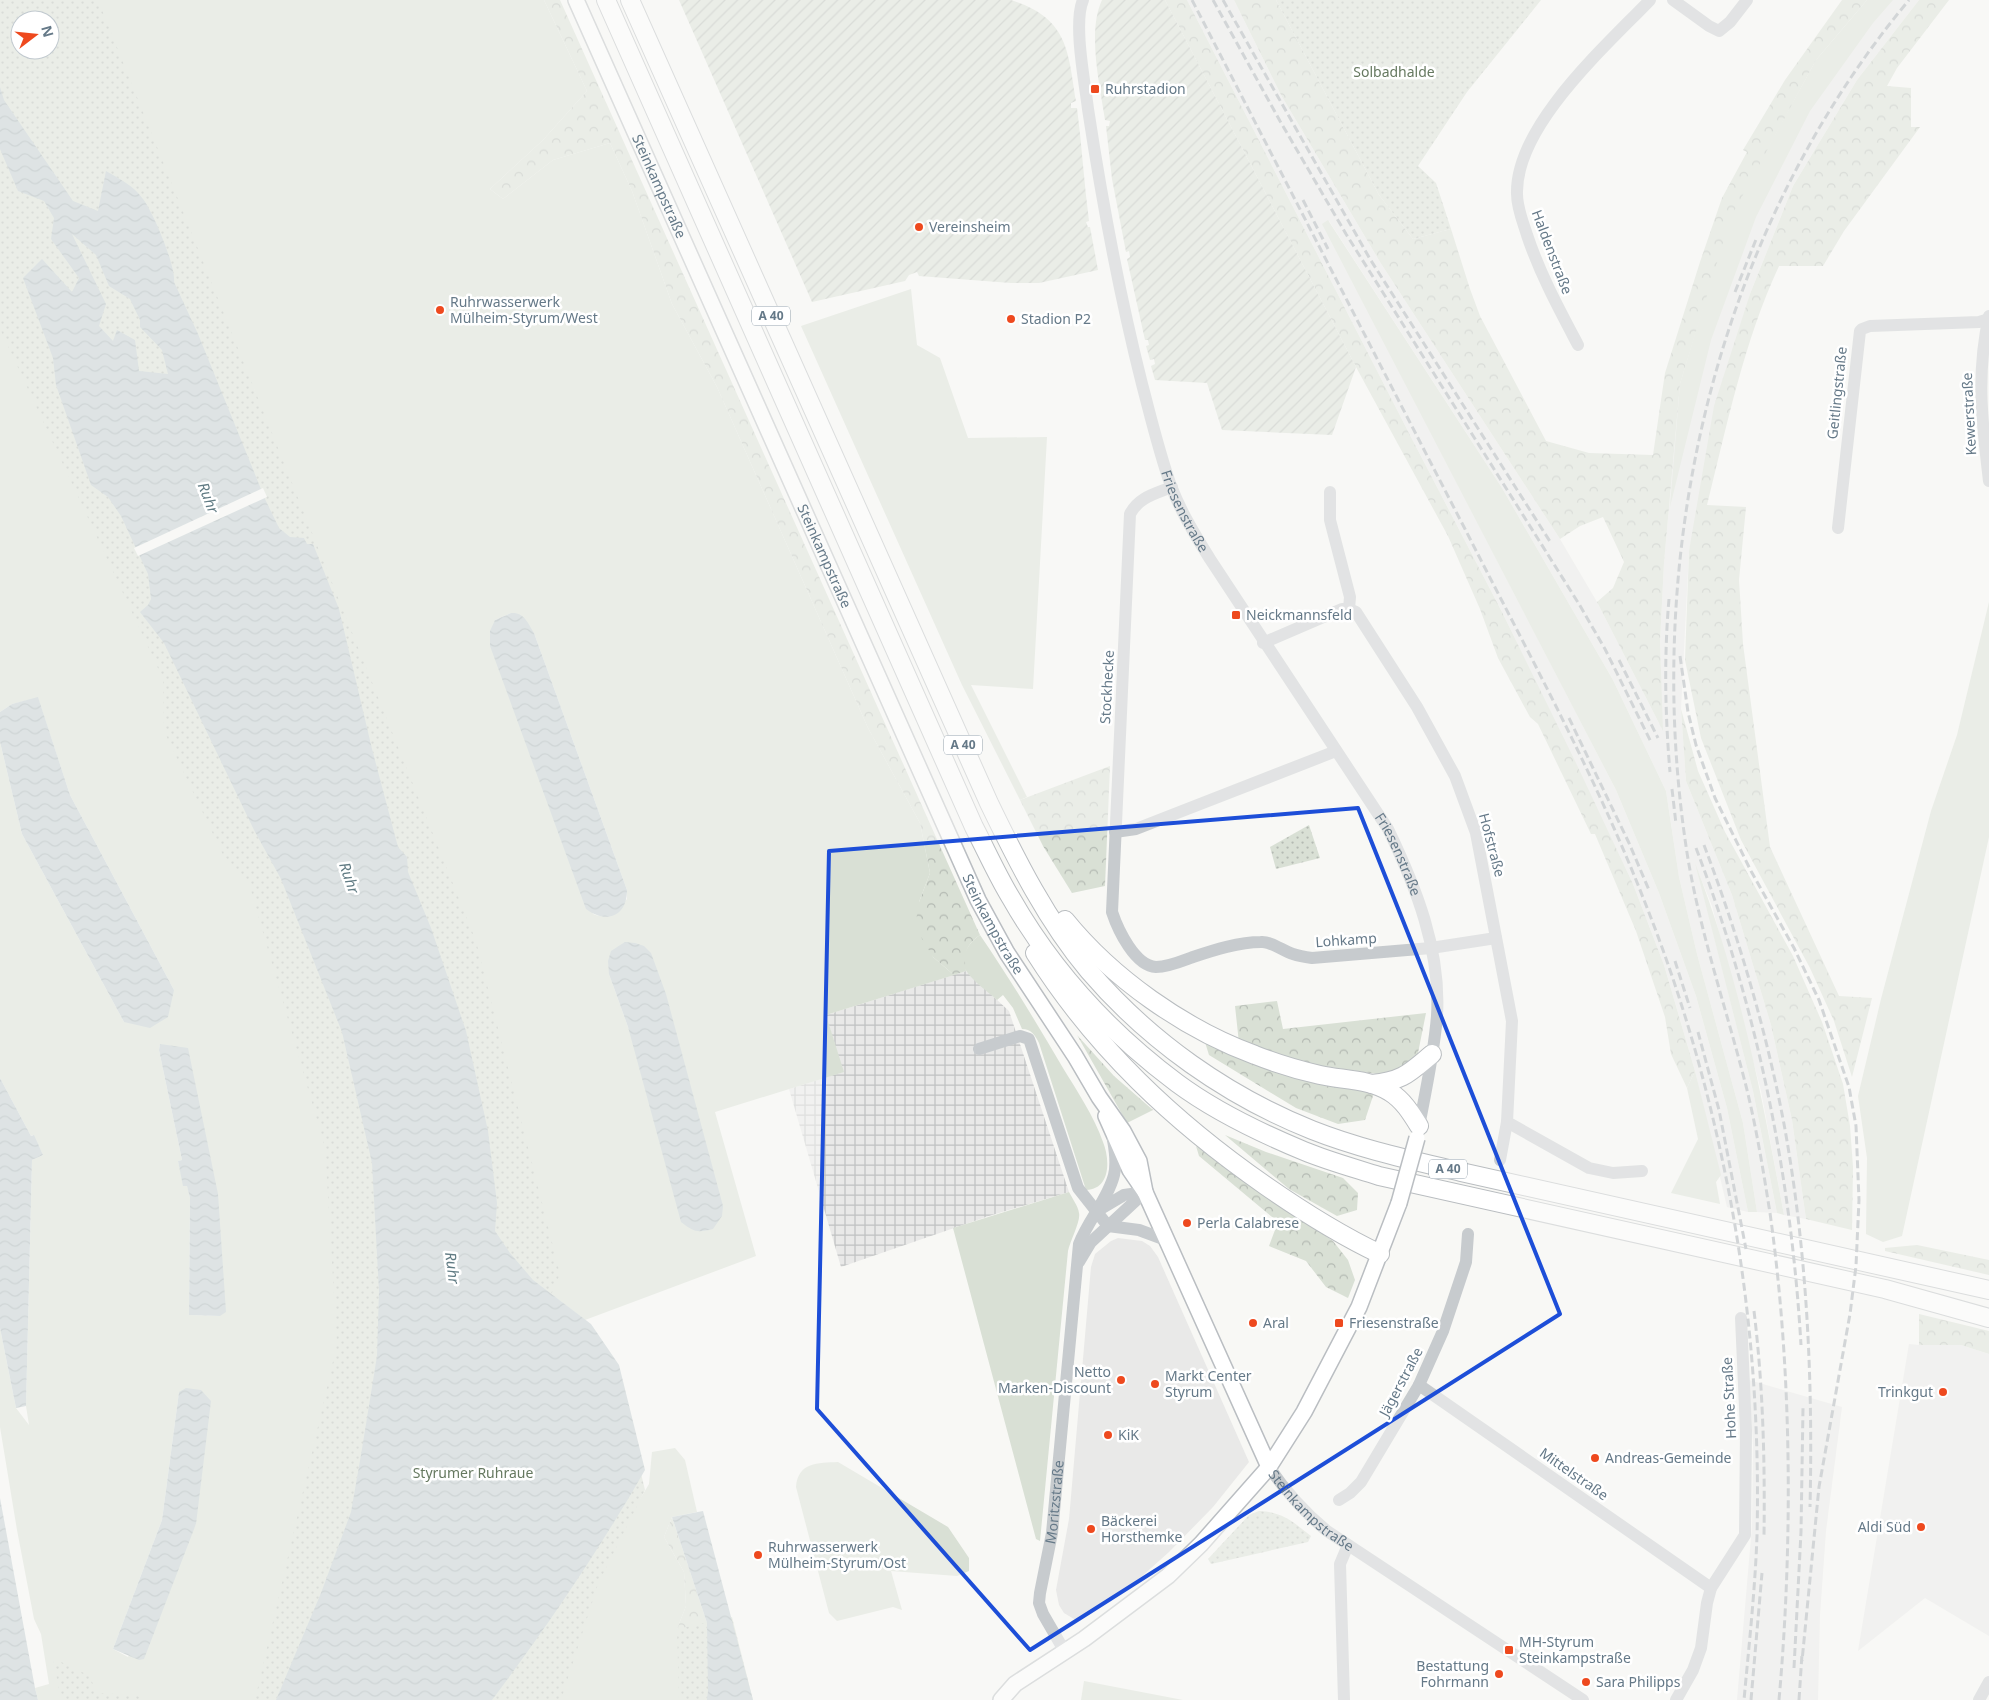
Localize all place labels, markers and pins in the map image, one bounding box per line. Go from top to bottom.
place label: Ruhrstadion [1105,79,1186,98]
marker: Ruhrstadion [1089,83,1101,95]
place label: Vereinsheim [929,217,1011,236]
marker: Vereinsheim [913,221,925,233]
place label: Ruhrwasserwerk Mülheim-Styrum/West [450,292,598,327]
marker: Ruhrwasserwerk Mülheim-Styrum/West [434,304,446,316]
place label: Stadion P2 [1021,309,1091,328]
marker: Stadion P2 [1005,313,1017,325]
place label: Neickmannsfeld [1246,605,1352,624]
marker: Neickmannsfeld [1230,609,1242,621]
place label: Perla Calabrese [1197,1213,1299,1232]
marker: Perla Calabrese [1181,1217,1193,1229]
place label: Aral [1263,1313,1289,1332]
place label: Friesenstraße [1349,1313,1439,1332]
marker: Aral [1247,1317,1259,1329]
marker: Friesenstraße [1333,1317,1345,1329]
place label: Netto Marken-Discount [998,1362,1111,1397]
place label: Markt Center Styrum [1165,1366,1252,1401]
marker: Netto Marken-Discount [1115,1374,1127,1386]
marker: Markt Center Styrum [1149,1378,1161,1390]
place label: Trinkgut [1878,1382,1933,1401]
marker: Trinkgut [1937,1386,1949,1398]
place label: KiK [1118,1425,1139,1444]
marker: KiK [1102,1429,1114,1441]
place label: Andreas-Gemeinde [1605,1448,1732,1467]
marker: Andreas-Gemeinde [1589,1452,1601,1464]
place label: Bäckerei Horsthemke [1101,1511,1182,1546]
place label: Aldi Süd [1858,1517,1911,1536]
marker: Aldi Süd [1915,1521,1927,1533]
marker: Bäckerei Horsthemke [1085,1523,1097,1535]
place label: Ruhrwasserwerk Mülheim-Styrum/Ost [768,1537,906,1572]
marker: Ruhrwasserwerk Mülheim-Styrum/Ost [752,1549,764,1561]
place label: MH-Styrum Steinkampstraße [1519,1632,1631,1667]
marker: MH-Styrum Steinkampstraße [1503,1644,1515,1656]
place label: Bestattung Fohrmann [1416,1656,1489,1691]
marker: Bestattung Fohrmann [1493,1668,1505,1680]
place label: Sara Philipps [1596,1672,1681,1691]
marker: Sara Philipps [1580,1676,1592,1688]

